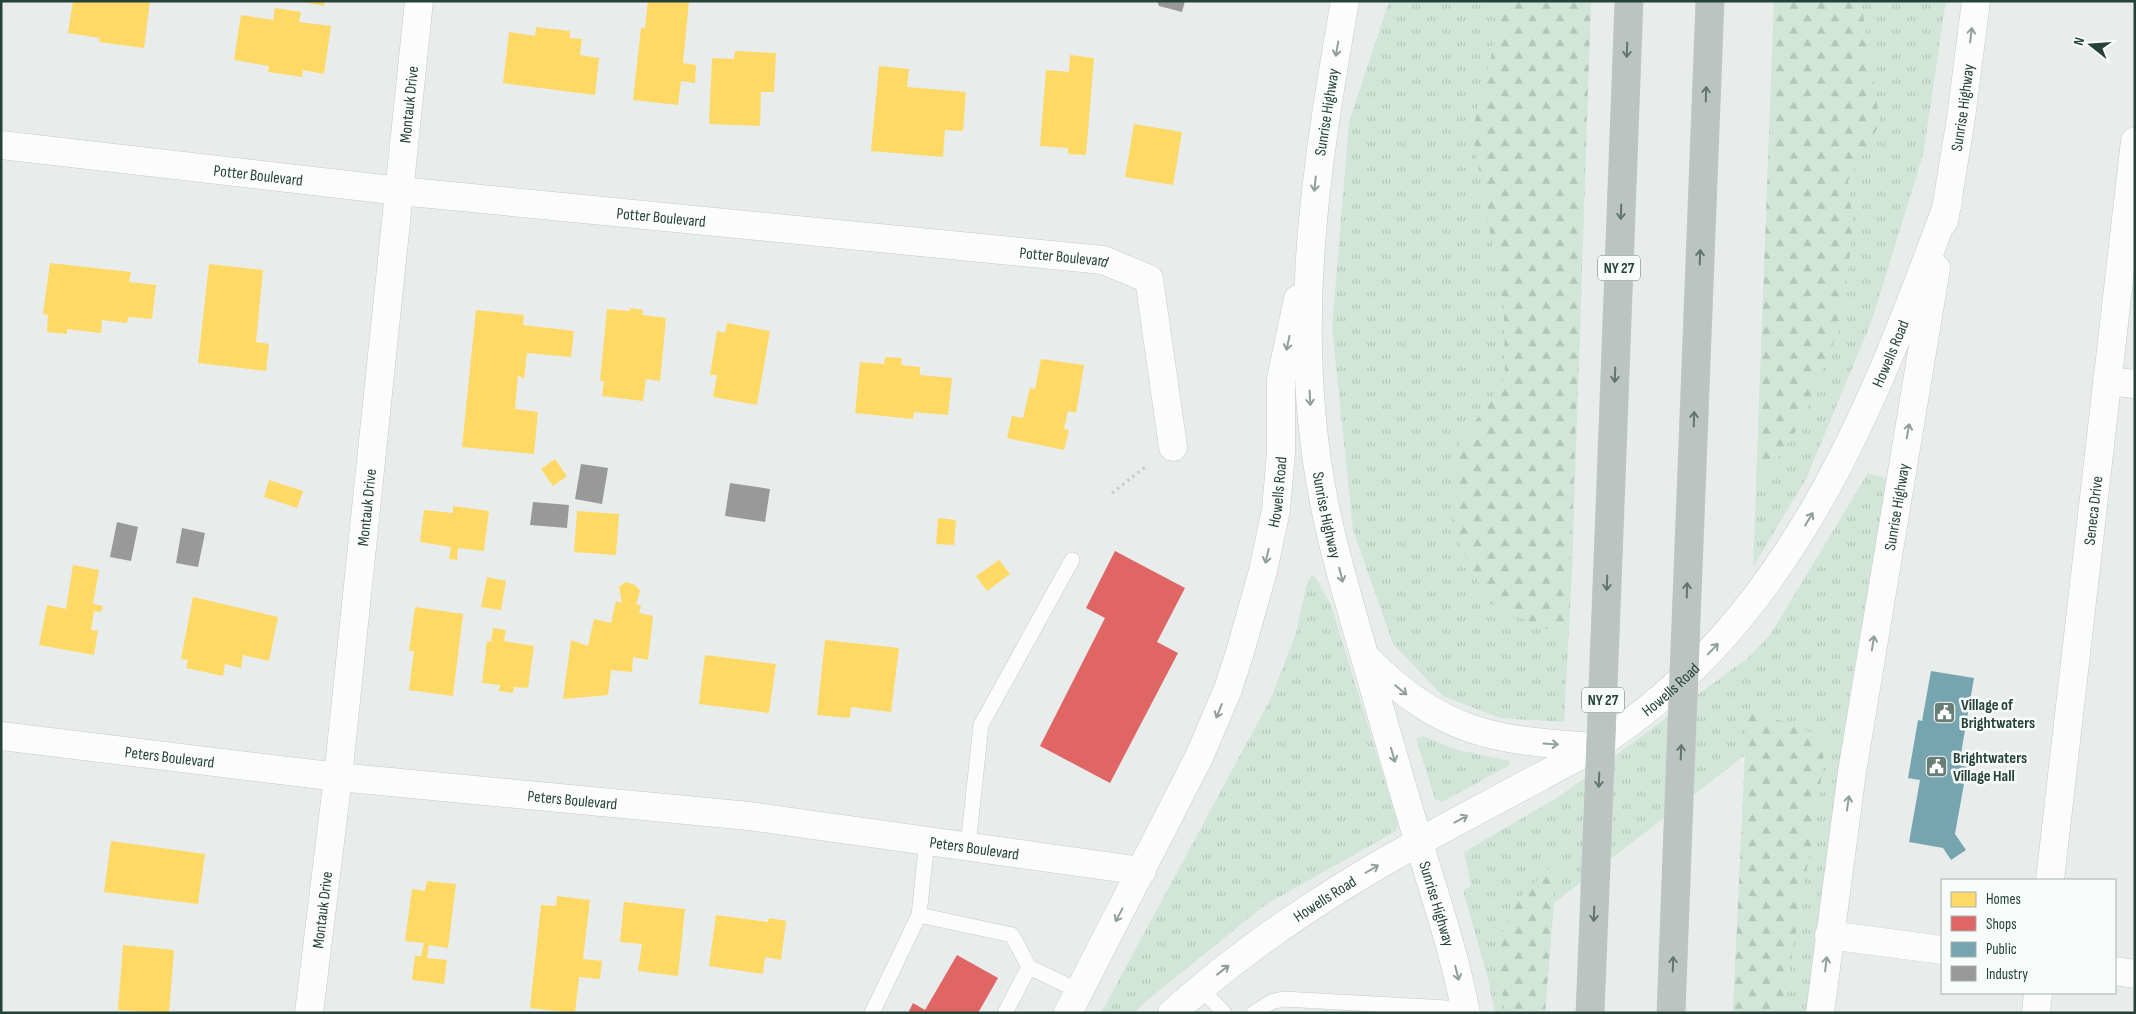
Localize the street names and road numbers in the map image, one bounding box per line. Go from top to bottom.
street label: Sunrise Highway [1948,63,1979,153]
street label: Montauk Drive [396,65,423,144]
street label: Sunrise Highway [1311,67,1344,157]
street label: Potter Boulevard [213,162,304,191]
street label: Potter Boulevard [615,204,706,232]
street label: Potter Boulevard [1019,244,1111,272]
road number: NY 27 [1598,256,1640,280]
street label: Howells Road [1869,318,1914,390]
street label: Howells Road [1265,456,1292,529]
street label: Sunrise Highway [1881,462,1914,552]
street label: Montauk Drive [354,468,381,547]
street label: Sunrise Highway [1308,470,1345,561]
street label: Seneca Drive [2081,475,2107,546]
street label: Howells Road [1638,660,1704,721]
road number: NY 27 [1582,688,1624,712]
street label: Peters Boulevard [124,743,215,773]
street label: Peters Boulevard [527,787,618,814]
street label: Peters Boulevard [928,833,1020,865]
street label: Sunrise Highway [1414,859,1458,949]
street label: Montauk Drive [309,870,337,950]
street label: Howells Road [1290,872,1360,927]

